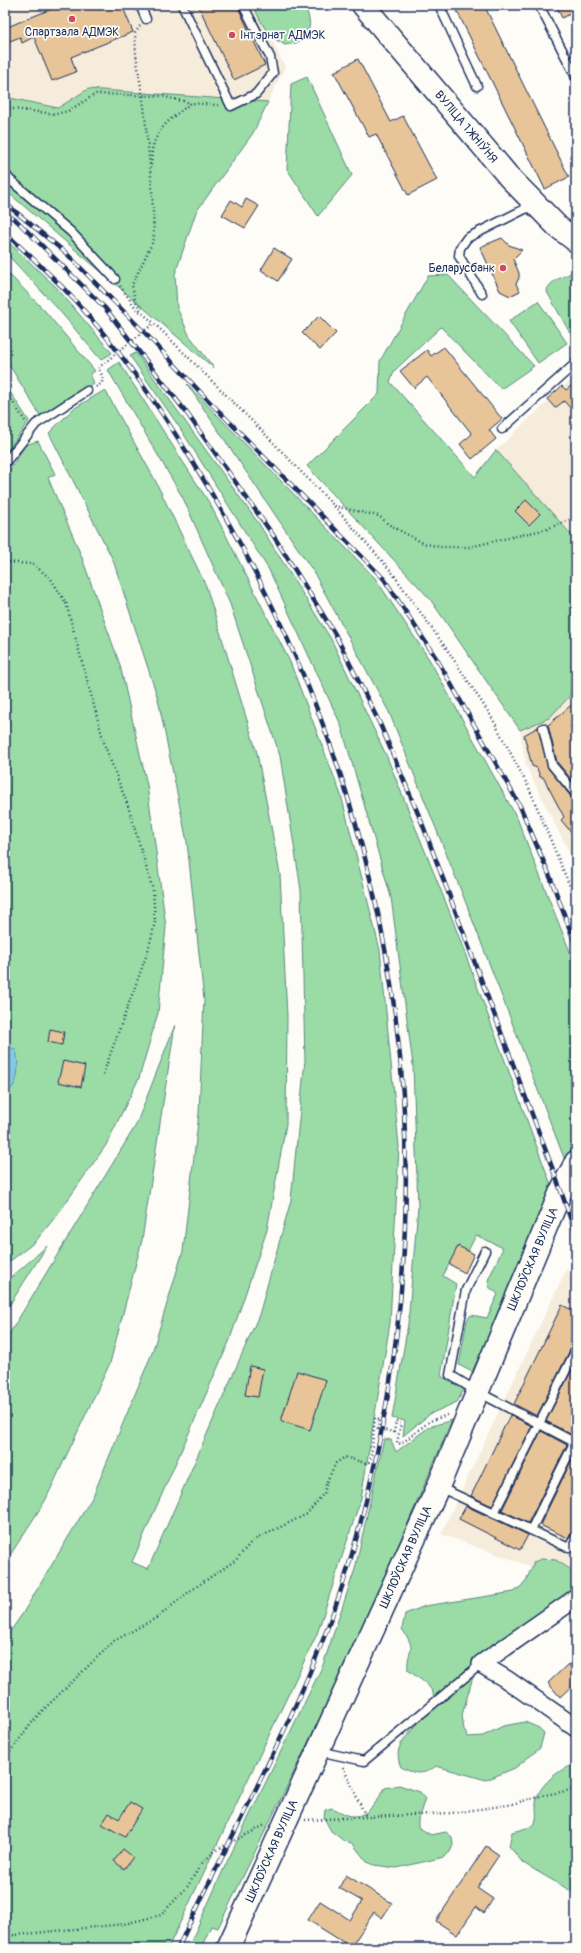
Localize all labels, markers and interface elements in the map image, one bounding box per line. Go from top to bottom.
marker: Спартзала АДМЭК [67,14,77,24]
place label: Спартзала АДМЭК [25,25,119,40]
place label: Інтэрнат АДМЭК [240,28,326,43]
marker: Інтэрнат АДМЭК [227,30,237,40]
street label: ВУЛІЦА 1 ЖНІЎНЯ [431,87,502,166]
place label: Беларусбанк [428,261,495,276]
marker: Беларусбанк [498,263,508,273]
street label: ШКЛОЎСКАЯ ВУЛІЦА [504,1205,562,1313]
street label: ШКЛОЎСКАЯ ВУЛІЦА [376,1503,435,1611]
street label: ШКЛОЎСКАЯ ВУЛІЦА [242,1797,301,1905]

